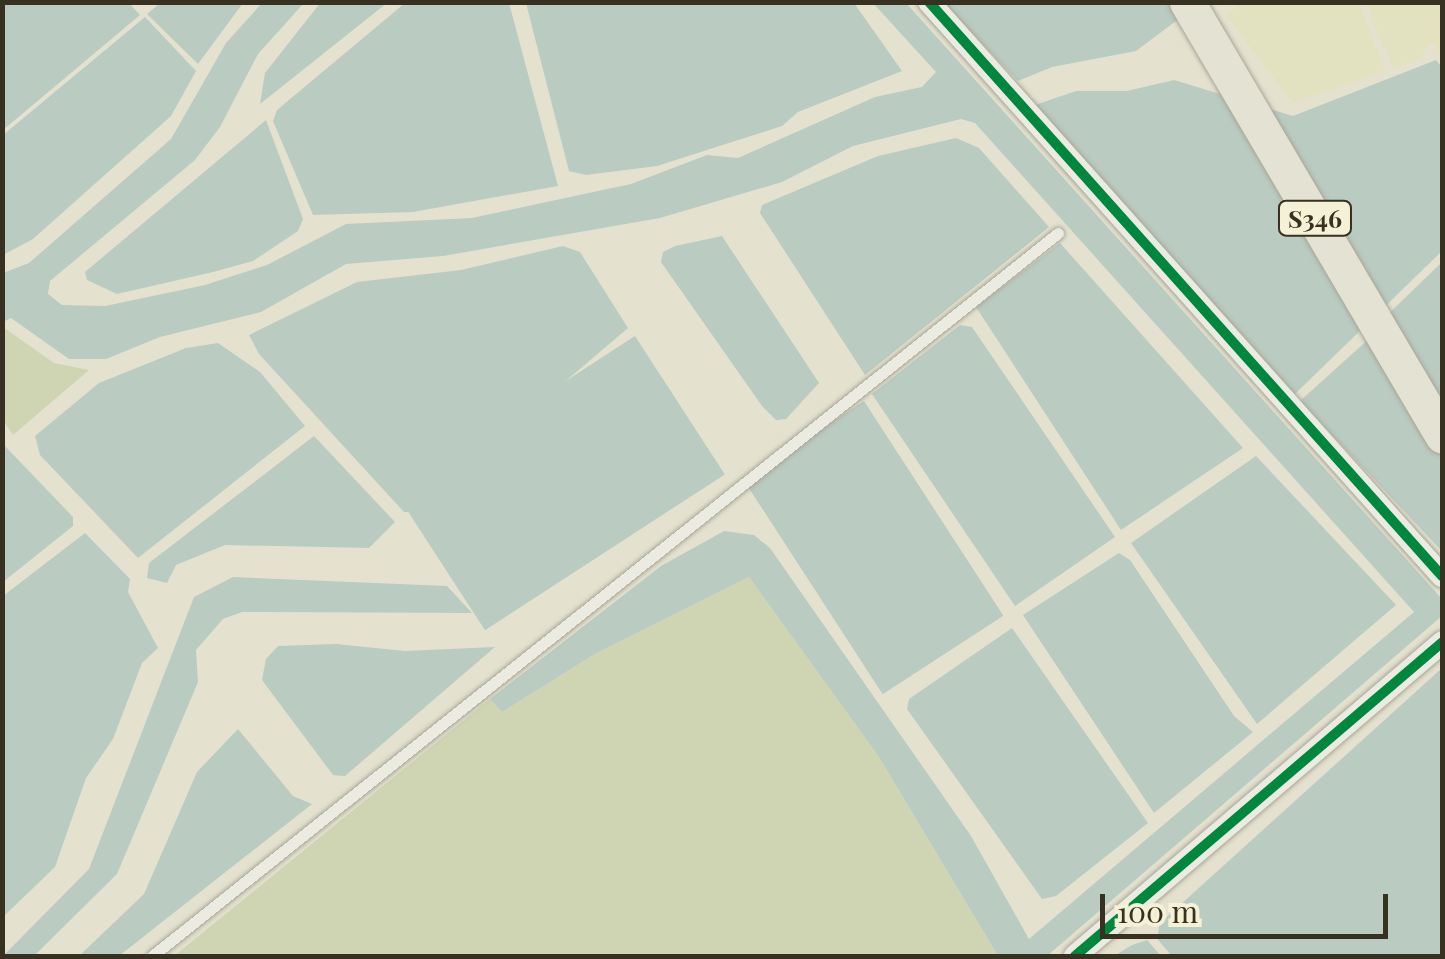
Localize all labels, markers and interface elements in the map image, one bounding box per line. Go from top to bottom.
road number: S346 [1278,198,1352,238]
scale bar [1105,874,1392,936]
text: 100 m [1117,891,1198,931]

